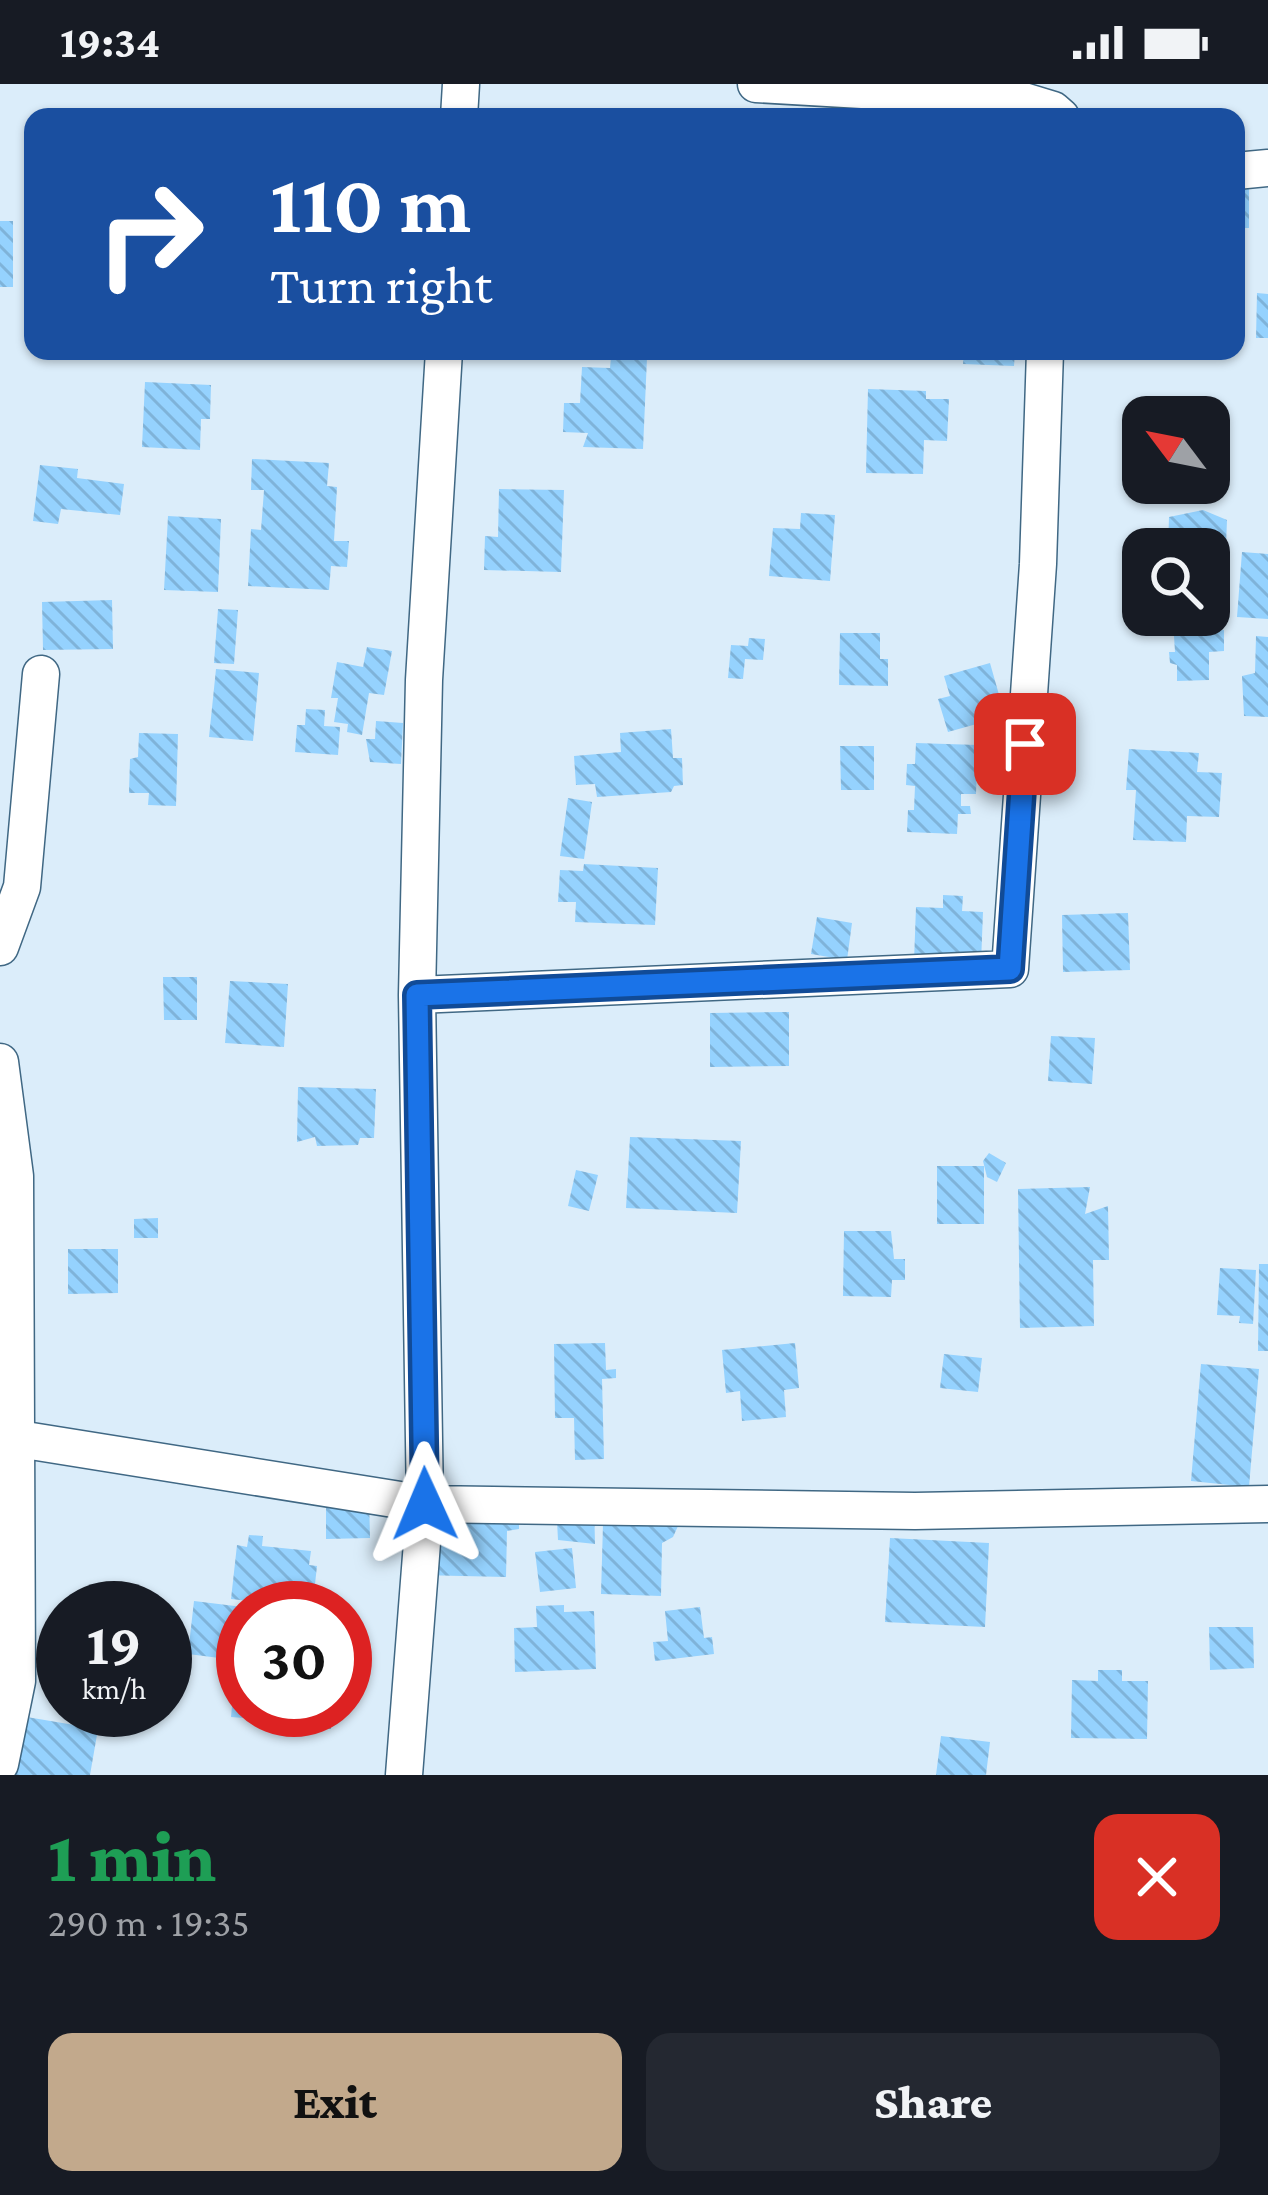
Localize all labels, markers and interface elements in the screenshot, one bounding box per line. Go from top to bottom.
text: 19:34 [60,17,160,67]
icon: right [72,156,228,312]
text: 110 m [270,157,471,250]
text: Turn right [270,255,492,315]
north arrow [1122,396,1230,504]
map controls [1122,396,1230,636]
button: search [1122,528,1230,636]
pin [974,693,1076,795]
icon: arrive [992,711,1058,777]
position arrow [362,1441,488,1567]
speed limit sign: 30 [216,1581,372,1737]
text: 19 [86,1610,142,1677]
text: km/h [82,1672,146,1705]
button: close [1094,1814,1220,1940]
text: 1 min [48,1816,216,1896]
text: 290 m · 19:35 [48,1901,250,1944]
button: Exit [48,2033,622,2171]
button: Share [646,2033,1220,2171]

